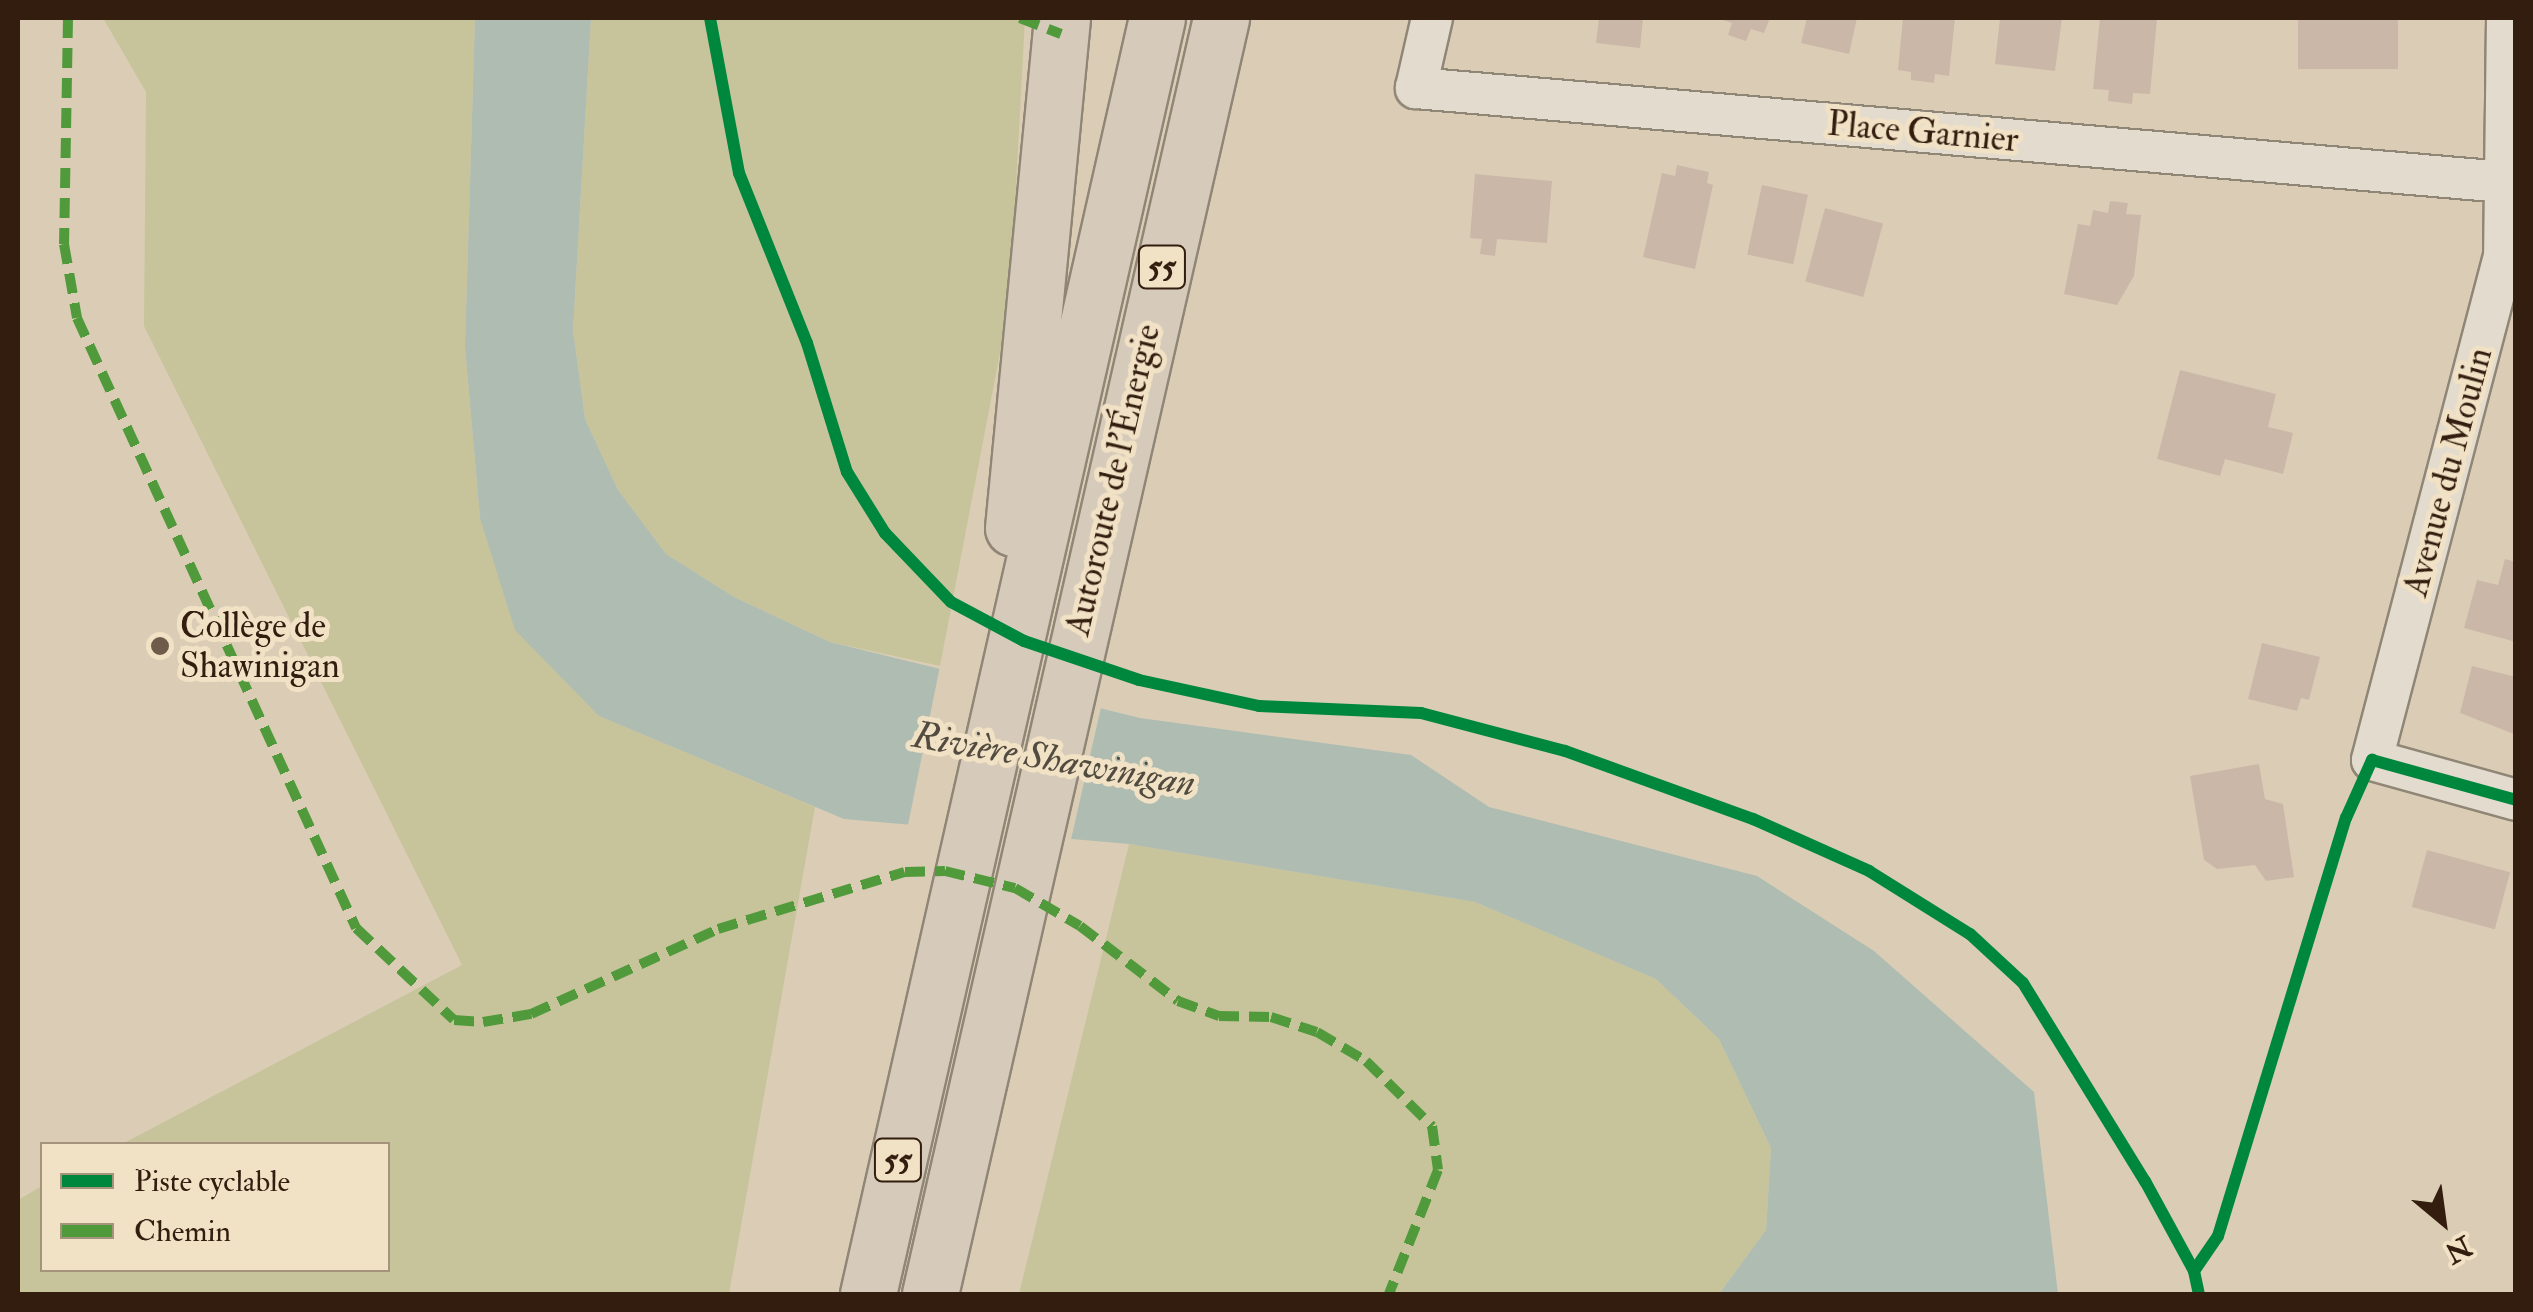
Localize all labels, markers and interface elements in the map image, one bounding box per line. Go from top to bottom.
street label: Place Garnier [1826,103,2020,161]
road number: 55 [1137,240,1187,294]
street label: Autoroute de l'Énergie [1057,320,1169,640]
street label: Avenue du Moulin [2395,343,2501,601]
place label: Collège de Shawinigan [180,605,340,687]
marker: Collège de Shawinigan [149,635,171,657]
water label: Rivière Shawinigan [909,713,1199,807]
road number: 55 [873,1133,923,1187]
legend [40,1142,390,1272]
text: Piste cyclable [134,1163,290,1200]
north arrow [2393,1172,2493,1272]
text: Chemin [134,1213,231,1250]
text: N [2438,1227,2477,1270]

